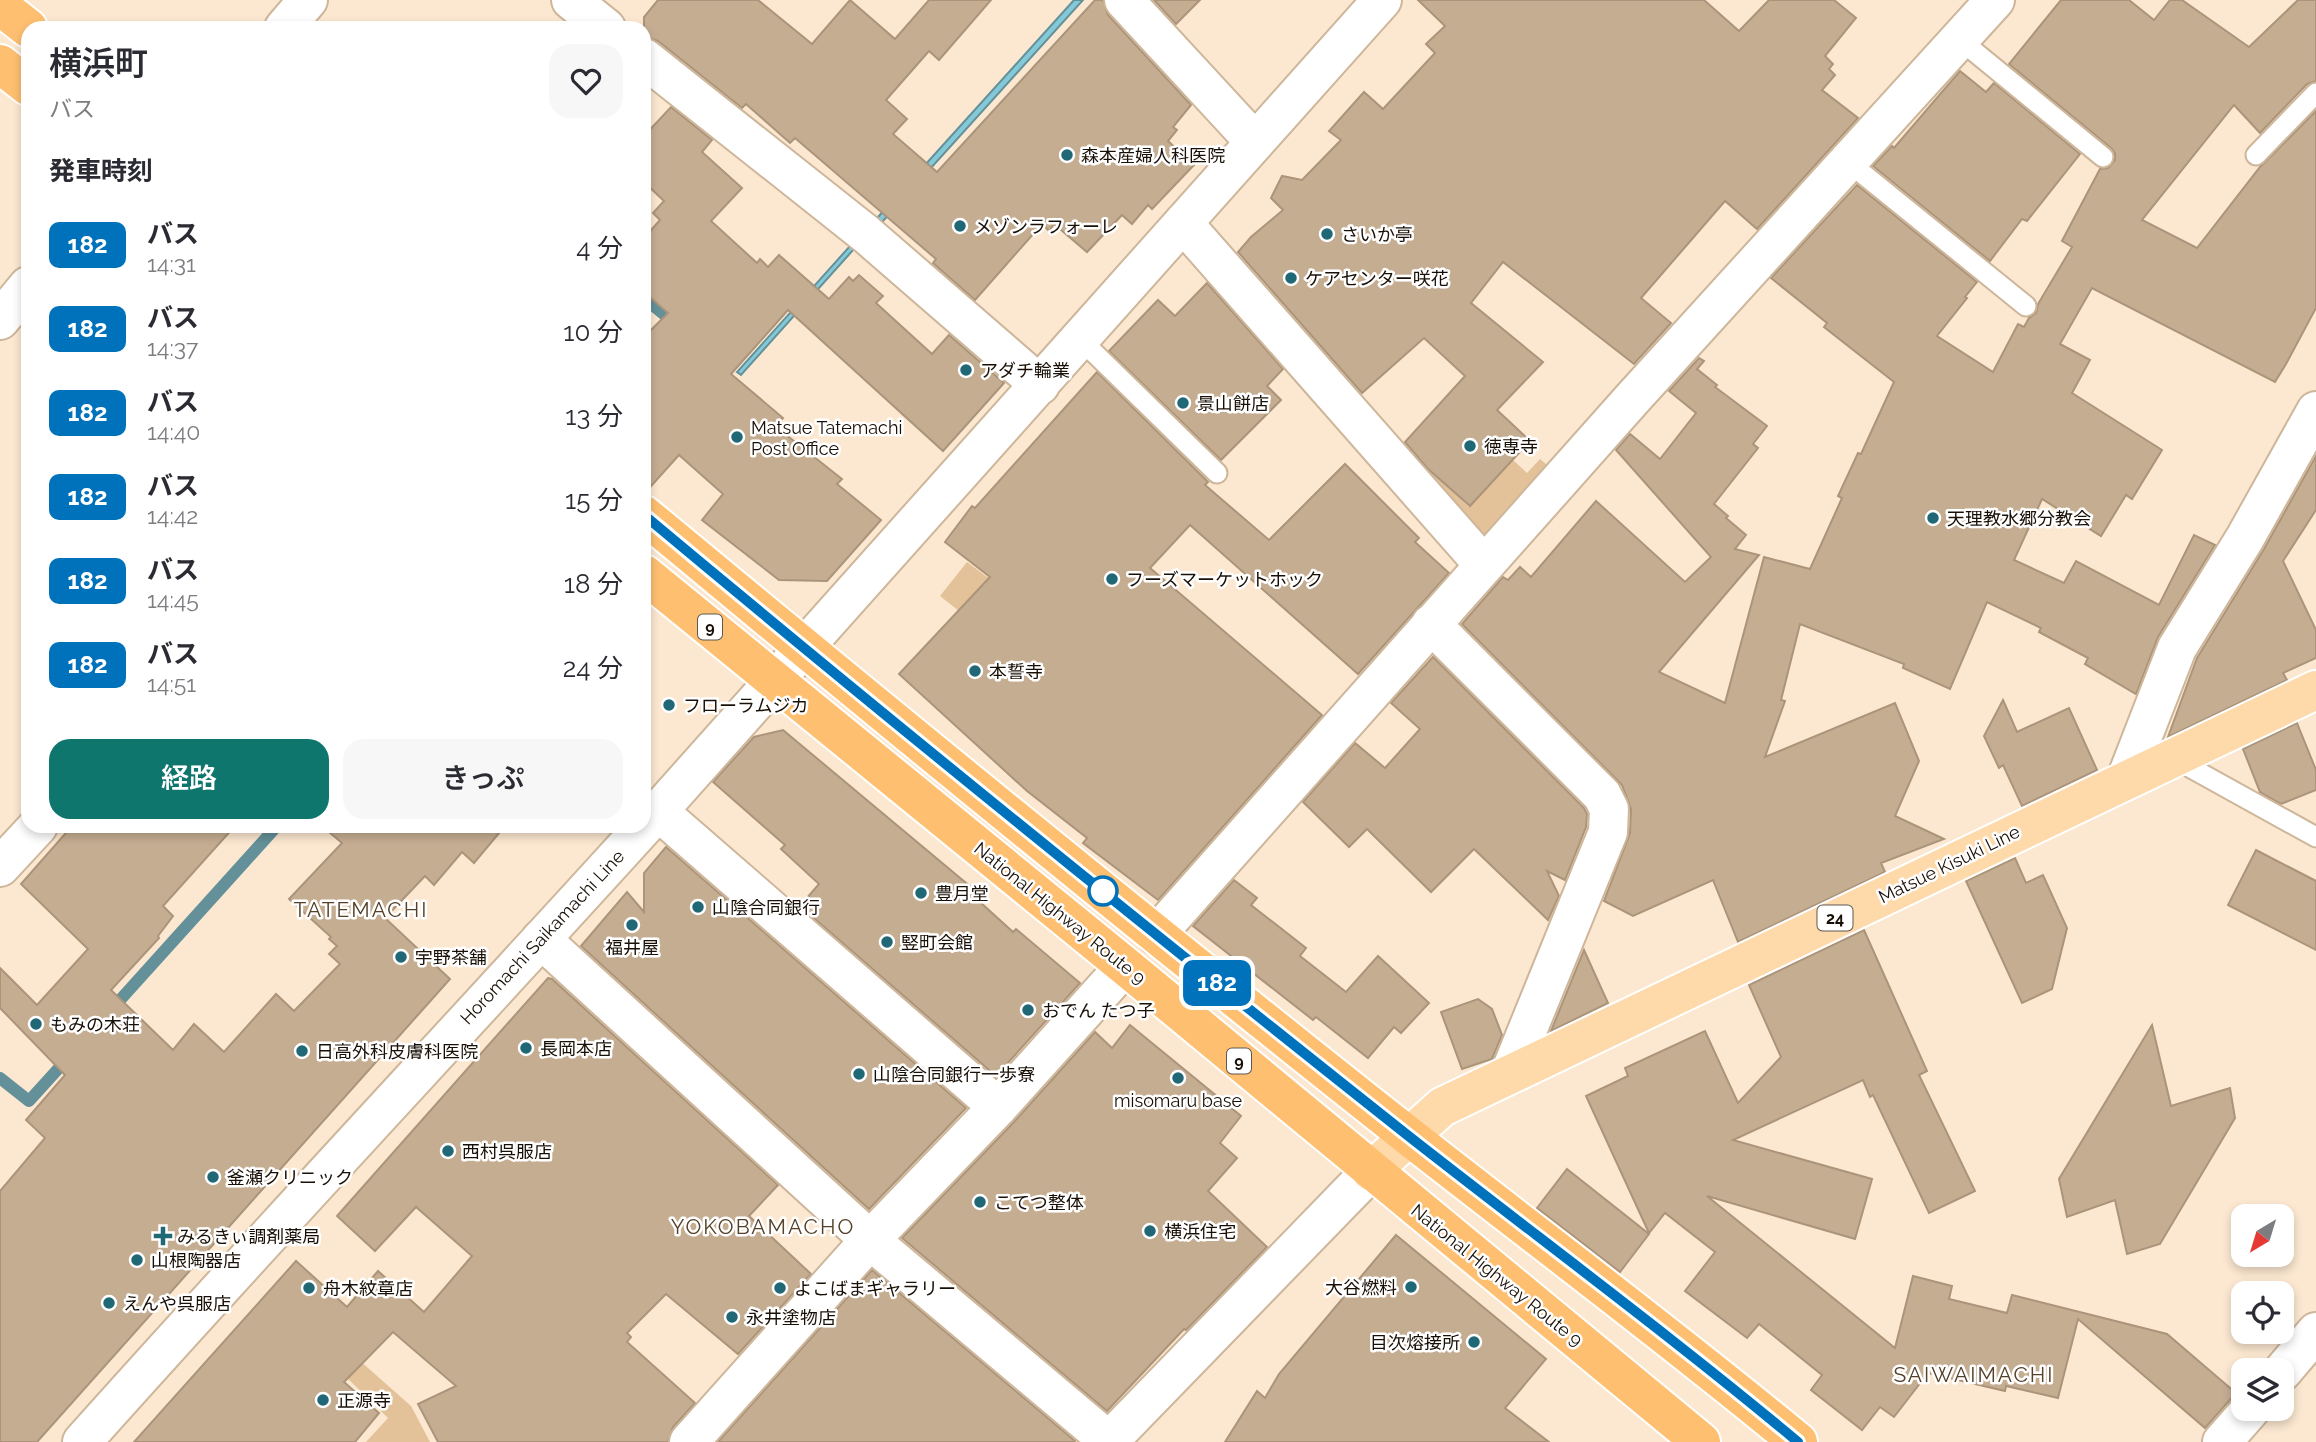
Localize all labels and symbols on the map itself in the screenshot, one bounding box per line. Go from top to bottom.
place label: 森本産婦人科医院 [1081,145,1225,166]
marker: 森本産婦人科医院 [1059,147,1075,163]
place label: メゾンラフォーレ [974,216,1118,237]
marker: メゾンラフォーレ [952,218,968,234]
place label: さいか亭 [1341,224,1413,245]
marker: さいか亭 [1319,226,1335,242]
place label: ケアセンター咲花 [1305,268,1449,289]
marker: ケアセンター咲花 [1283,270,1299,286]
place label: アダチ輪業 [980,360,1070,381]
marker: アダチ輪業 [958,362,974,378]
place label: 景山餅店 [1197,393,1269,414]
marker: 景山餅店 [1175,395,1191,411]
place label: Matsue Tatemachi Post Office [751,417,902,459]
marker: Matsue Tatemachi Post Office [729,429,745,445]
place label: 徳専寺 [1484,436,1538,457]
marker: 徳専寺 [1462,438,1478,454]
place label: 天理教水郷分教会 [1947,508,2091,529]
marker: 天理教水郷分教会 [1925,510,1941,526]
place label: フーズマーケットホック [1126,569,1323,590]
marker: フーズマーケットホック [1104,571,1120,587]
road number: 9 [698,614,722,640]
place label: 本誓寺 [989,661,1043,682]
marker: 本誓寺 [967,663,983,679]
place label: フローラムジカ [683,695,808,716]
marker: フローラムジカ [661,697,677,713]
street label: Matsue Kisuki Line [1875,821,2023,907]
street label: National Highway Route 9 [970,837,1150,989]
street label: Horomachi Saikamachi Line [456,845,629,1028]
unlabelled marker [1088,876,1118,906]
place label: 豊月堂 [935,883,989,904]
marker: 豊月堂 [913,885,929,901]
district label: TATEMACHI [294,897,428,922]
place label: 山陰合同銀行 [712,897,820,918]
marker: 山陰合同銀行 [690,899,706,915]
road number: 24 [1818,906,1853,930]
marker: 福井屋 [624,917,640,933]
place label: 竪町会館 [901,932,973,953]
marker: 竪町会館 [879,934,895,950]
place label: 福井屋 [605,937,659,958]
place label: 宇野茶舗 [415,947,487,968]
marker: 宇野茶舗 [393,949,409,965]
line badge: 182 [1177,960,1257,1006]
place label: おでん たつ子 [1042,1000,1155,1021]
marker: おでん たつ子 [1020,1002,1036,1018]
place label: もみの木荘 [50,1014,140,1035]
marker: もみの木荘 [28,1016,44,1032]
place label: 長岡本店 [540,1038,612,1059]
marker: 長岡本店 [518,1040,534,1056]
place label: 日高外科皮膚科医院 [316,1041,478,1062]
marker: 日高外科皮膚科医院 [294,1043,310,1059]
road number: 9 [1227,1049,1251,1074]
place label: 山陰合同銀行一歩寮 [873,1064,1035,1085]
marker: 山陰合同銀行一歩寮 [851,1066,867,1082]
marker: misomaru base [1170,1070,1186,1086]
place label: misomaru base [1114,1090,1242,1111]
place label: 西村呉服店 [462,1141,552,1162]
marker: 西村呉服店 [440,1143,456,1159]
place label: 釜瀬クリニック [227,1167,353,1188]
marker: 釜瀬クリニック [205,1169,221,1185]
place label: こてつ整体 [994,1192,1084,1213]
marker: こてつ整体 [972,1194,988,1210]
street label: National Highway Route 9 [1407,1199,1587,1351]
north arrow [2231,1204,2294,1267]
district label: YOKOBAMACHO [671,1214,855,1239]
place label: 横浜住宅 [1164,1221,1236,1242]
marker: 横浜住宅 [1142,1223,1158,1239]
place label: みるきぃ調剤薬局 [177,1226,320,1247]
marker: みるきぃ調剤薬局 [155,1228,171,1244]
place label: 山根陶器店 [151,1250,241,1271]
marker: 山根陶器店 [129,1252,145,1268]
place label: 大谷燃料 [1325,1277,1397,1298]
place label: 舟木紋章店 [323,1278,413,1299]
place label: よこばまギャラリー [794,1278,956,1299]
marker: 大谷燃料 [1403,1279,1419,1295]
marker: 舟木紋章店 [301,1280,317,1296]
marker: よこばまギャラリー [772,1280,788,1296]
place label: えんや呉服店 [123,1293,231,1314]
marker: えんや呉服店 [101,1295,117,1311]
place label: 永井塗物店 [746,1307,836,1328]
marker: 永井塗物店 [724,1309,740,1325]
place label: 目次熔接所 [1370,1332,1460,1353]
marker: 目次熔接所 [1466,1334,1482,1350]
district label: SAIWAIMACHI [1893,1362,2055,1387]
place label: 正源寺 [337,1390,391,1411]
marker: 正源寺 [315,1392,331,1408]

